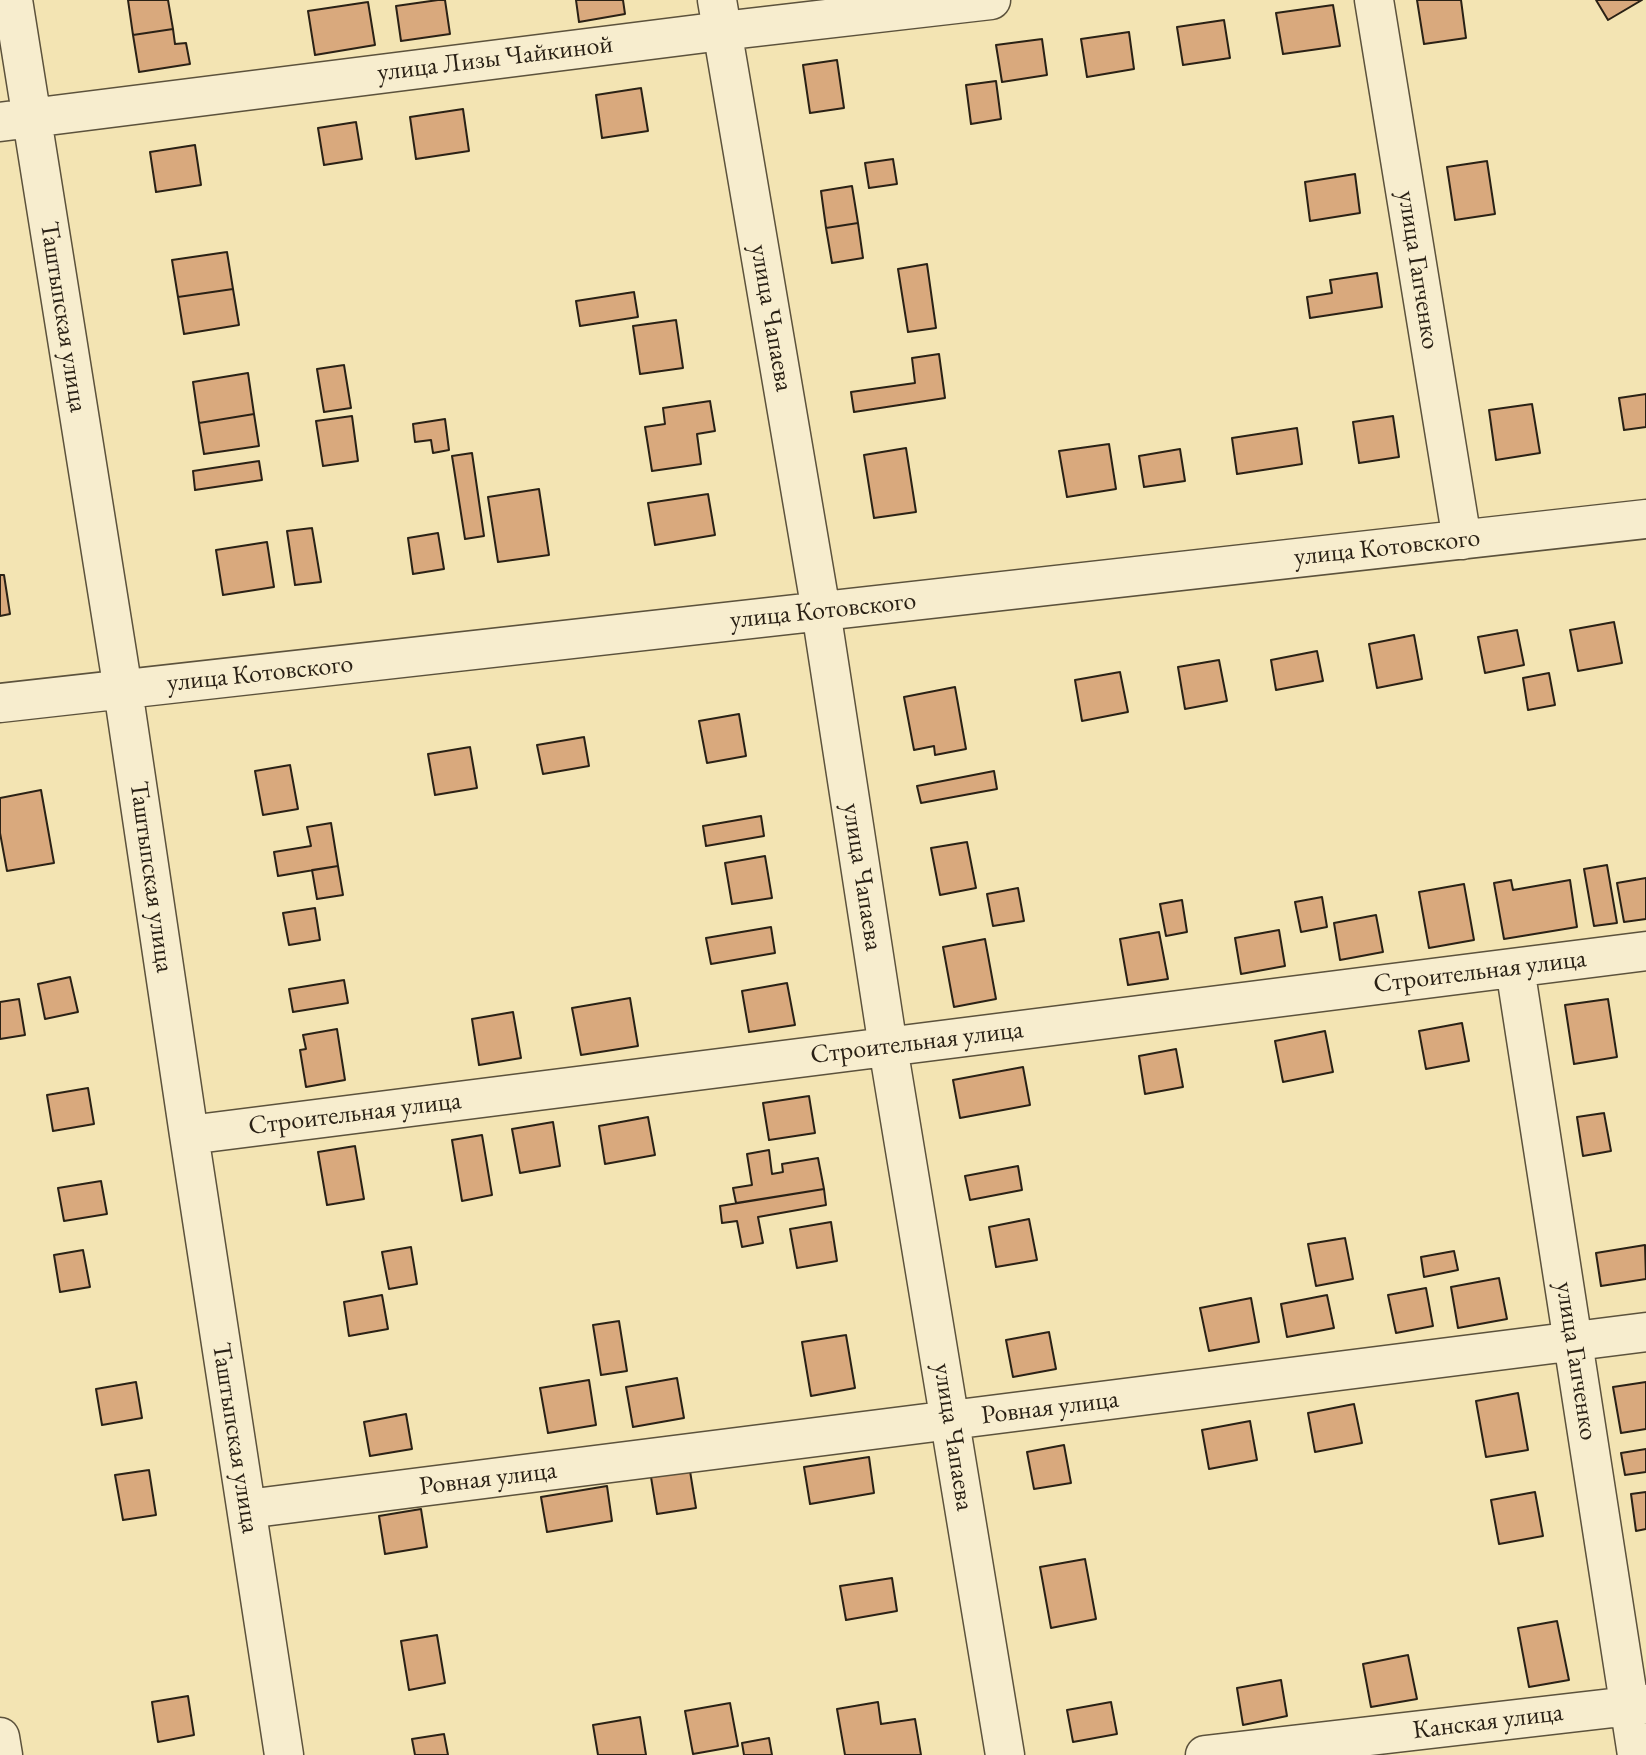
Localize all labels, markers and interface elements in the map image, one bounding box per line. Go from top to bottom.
street label: улица Лизы Чайкиной [375,29,615,89]
street label: улица Гапченко [1390,189,1446,351]
street label: Таштыпская улица [33,219,93,415]
street label: улица Чапаева [743,242,799,394]
street label: улица Котовского [1292,523,1482,573]
street label: улица Котовского [728,586,918,636]
street label: улица Котовского [165,649,355,699]
street label: Таштыпская улица [122,779,180,975]
street label: улица Чапаева [835,801,889,953]
street label: Строительная улица [1372,943,1588,1001]
street label: Строительная улица [809,1014,1025,1072]
street label: Строительная улица [247,1085,463,1143]
street label: улица Гапченко [1548,1280,1604,1442]
street label: Таштыпская улица [205,1340,265,1536]
street label: улица Чапаева [926,1361,980,1513]
street label: Ровная улица [979,1384,1121,1432]
street label: Ровная улица [417,1455,559,1503]
street label: Канская улица [1411,1697,1565,1747]

